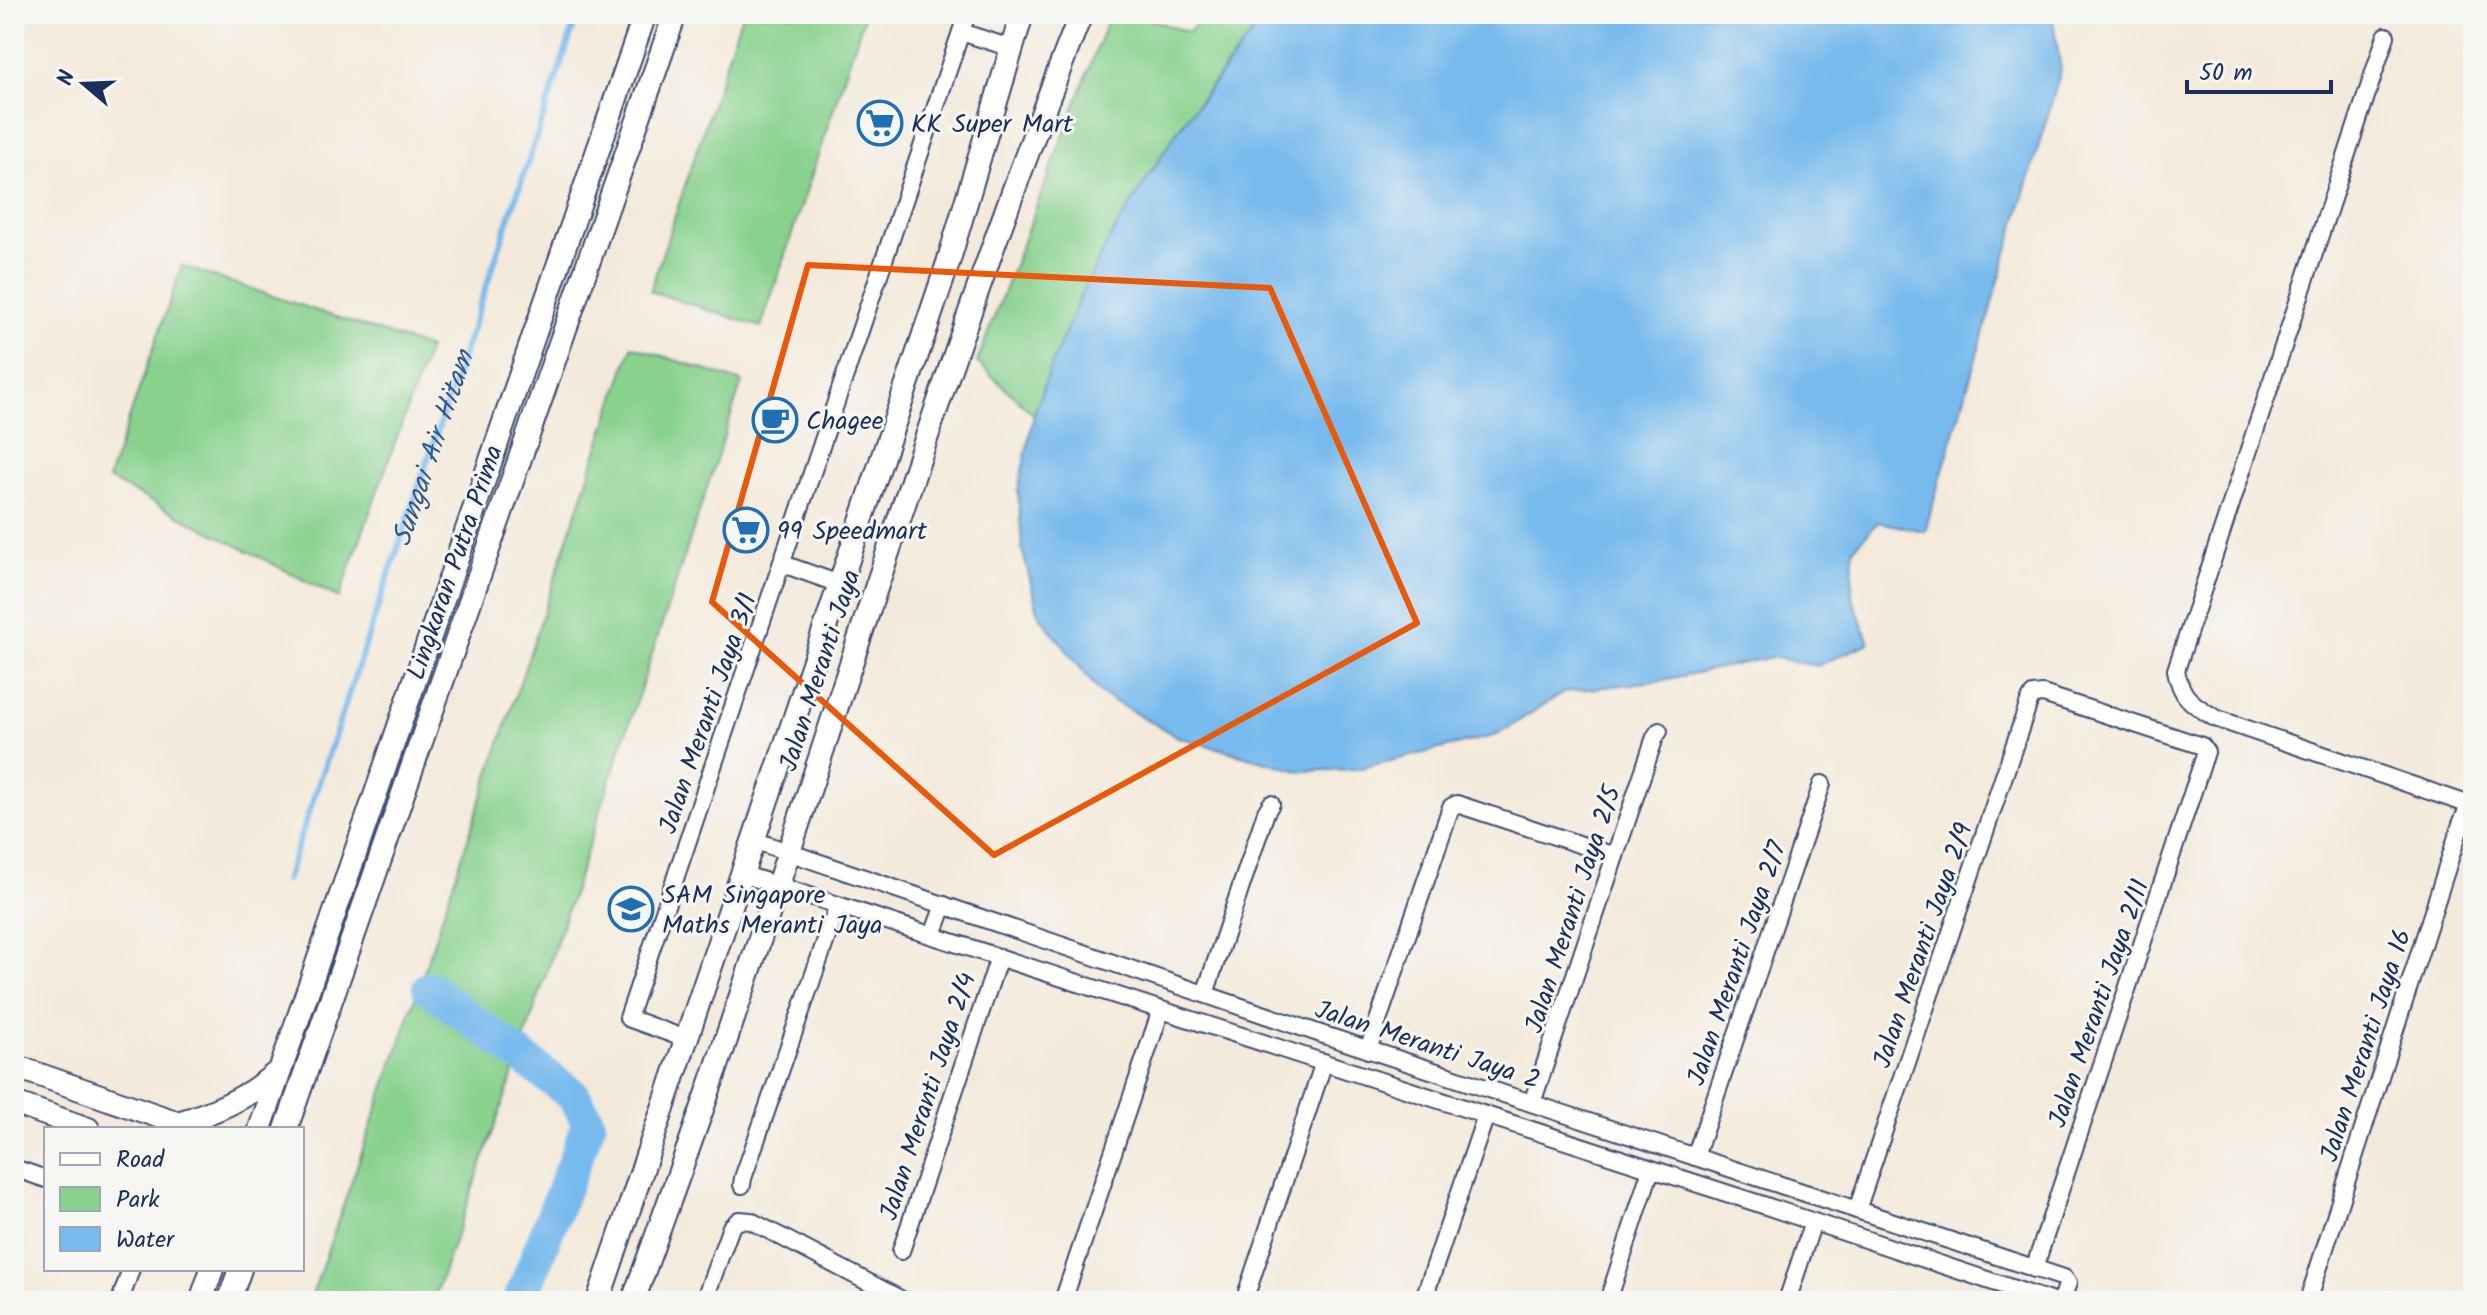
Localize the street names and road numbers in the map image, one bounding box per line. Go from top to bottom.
street label: Lingkaran Putra Prima [396,440,516,686]
street label: Jalan Meranti Jaya [769,564,873,777]
street label: Jalan Meranti Jaya 3/1 [648,588,770,840]
street label: Jalan Meranti Jaya 2/5 [1514,778,1634,1039]
street label: Jalan Meranti Jaya 2/9 [1862,817,1986,1074]
street label: Jalan Meranti Jaya 2/7 [1676,835,1800,1092]
street label: Jalan Meranti Jaya 2/11 [2038,874,2162,1134]
street label: Jalan Meranti Jaya 16 [2309,924,2424,1167]
street label: Jalan Meranti Jaya 2/4 [869,967,989,1226]
street label: Jalan Meranti Jaya 2 [1309,990,1546,1102]

